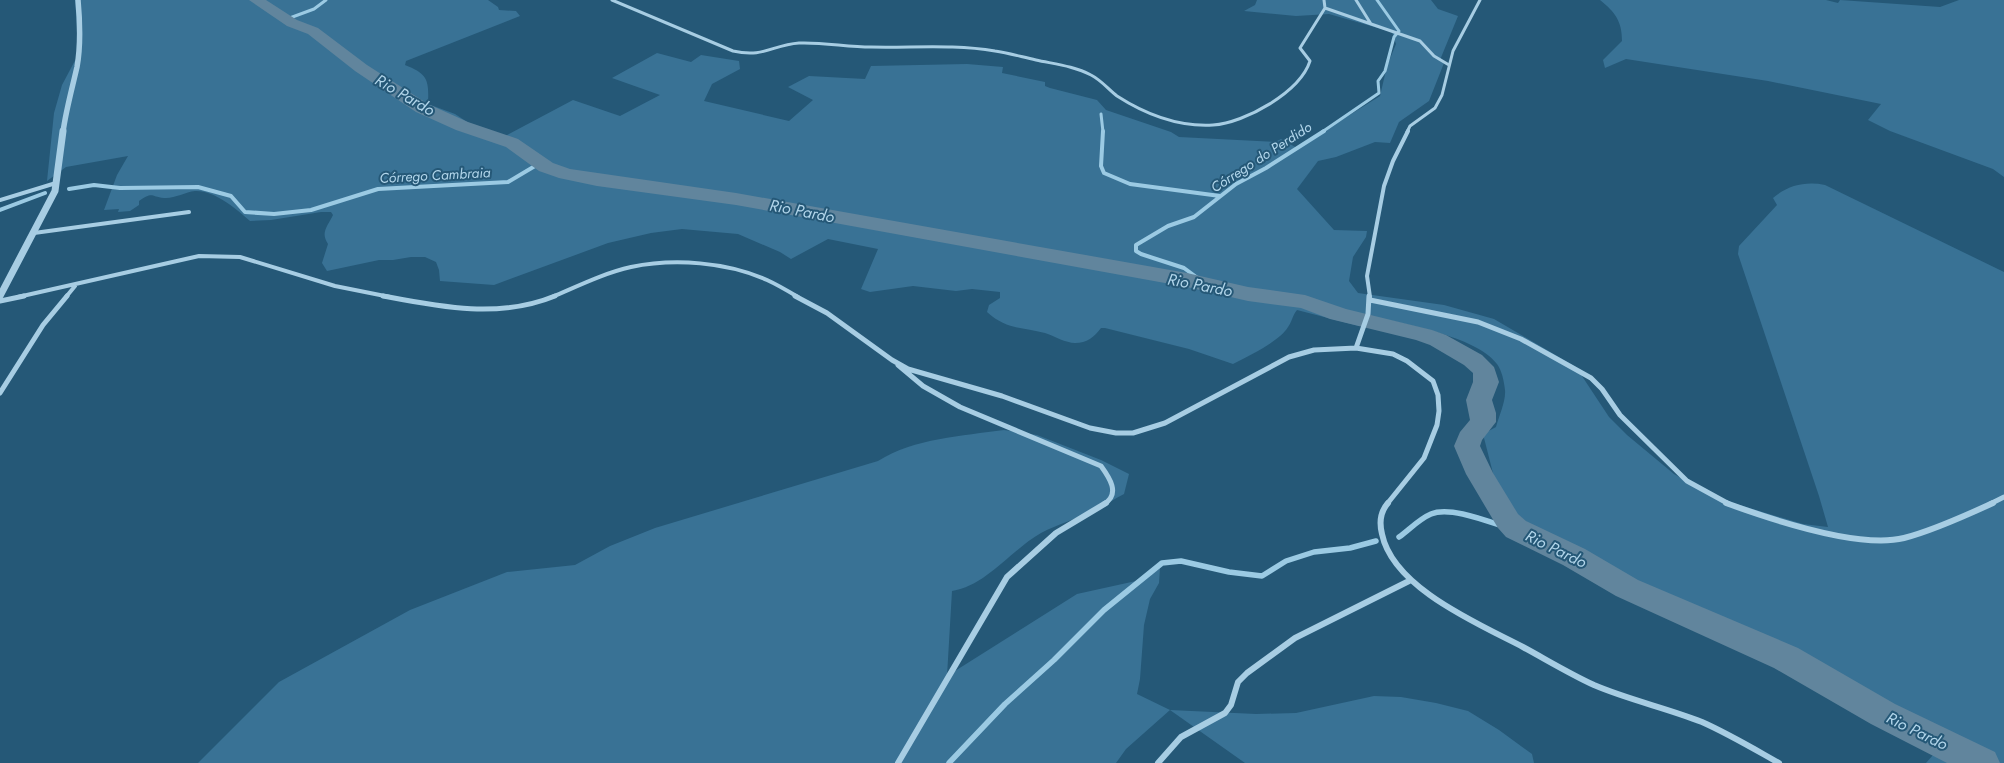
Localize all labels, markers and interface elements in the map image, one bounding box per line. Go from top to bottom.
water label: Rio Pardo [371,69,440,122]
water label: Córrego do Perdido [1207,117,1316,197]
water label: Córrego Cambraia [379,162,491,188]
water label: Rio Pardo [768,193,837,229]
water label: Rio Pardo [1166,267,1235,303]
water label: Rio Pardo [1521,524,1591,574]
water label: Rio Pardo [1882,706,1952,756]

